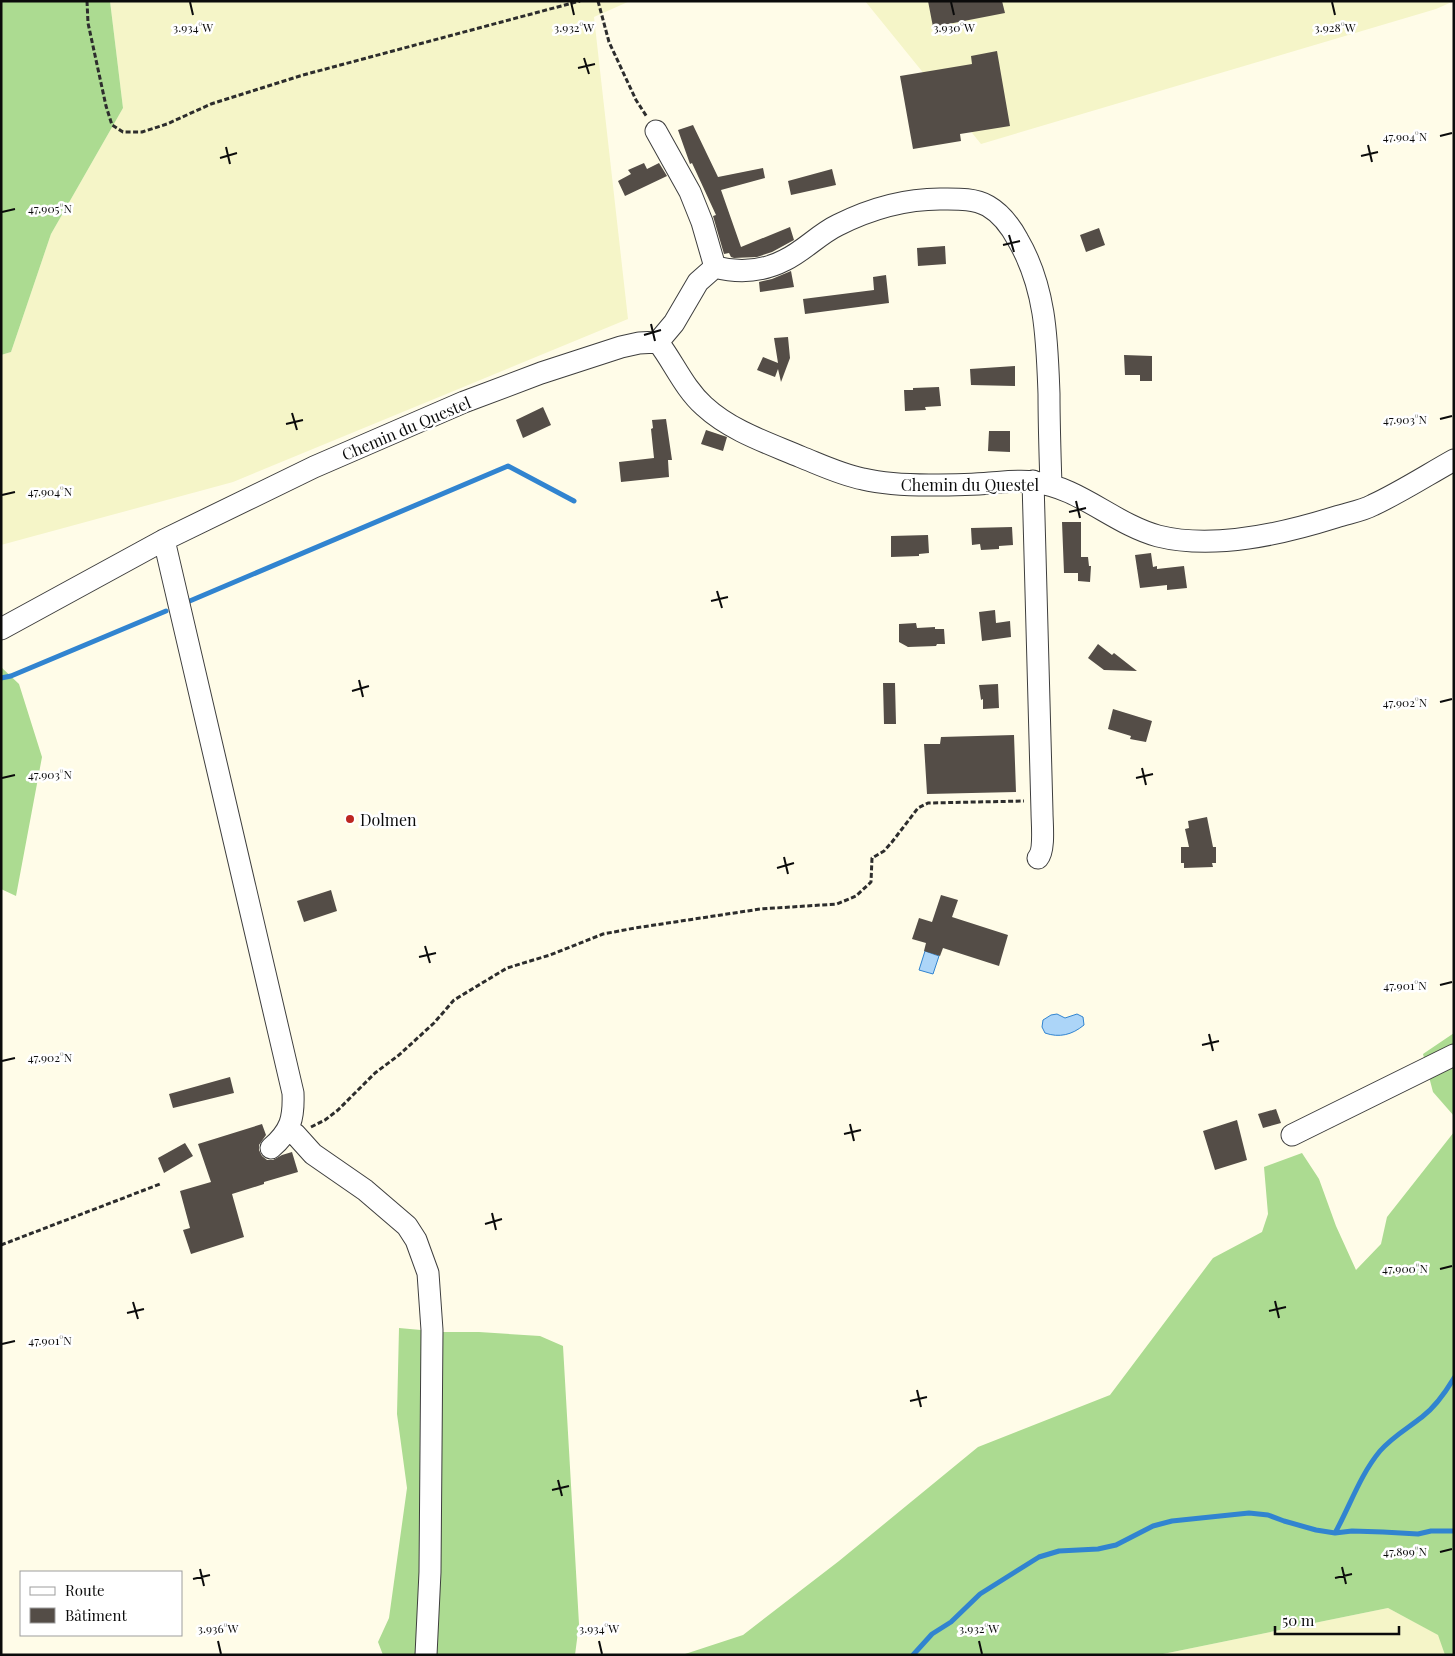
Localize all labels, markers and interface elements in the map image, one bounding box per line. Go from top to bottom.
text: 3.934°W [173,19,213,35]
text: 3.932°W [554,19,594,35]
text: 3.930°W [933,19,975,35]
text: 3.928°W [1314,19,1356,35]
text: 47.904°N [1383,128,1428,144]
text: 47.905°N [28,200,72,216]
street label: Chemin du Questel [338,391,474,465]
text: 47.903°N [1383,411,1428,427]
street label: Chemin du Questel [901,474,1040,495]
text: 47.904°N [28,483,73,499]
text: 47.902°N [1383,694,1428,710]
text: 47.903°N [28,766,73,782]
place label: Dolmen [360,809,417,830]
marker: Dolmen [344,813,356,825]
text: 47.901°N [1383,977,1427,993]
text: 47.902°N [28,1049,73,1065]
text: 47.900°N [1382,1260,1428,1276]
text: 47.901°N [28,1332,72,1348]
text: 47.899°N [1383,1543,1427,1559]
legend [20,1571,182,1636]
text: Route [65,1580,105,1600]
scale bar [1275,1604,1399,1636]
text: Bâtiment [65,1605,127,1625]
text: 50 m [1282,1610,1315,1630]
text: 3.936°W [198,1620,239,1636]
text: 3.934°W [579,1620,619,1636]
text: 3.932°W [959,1620,999,1636]

